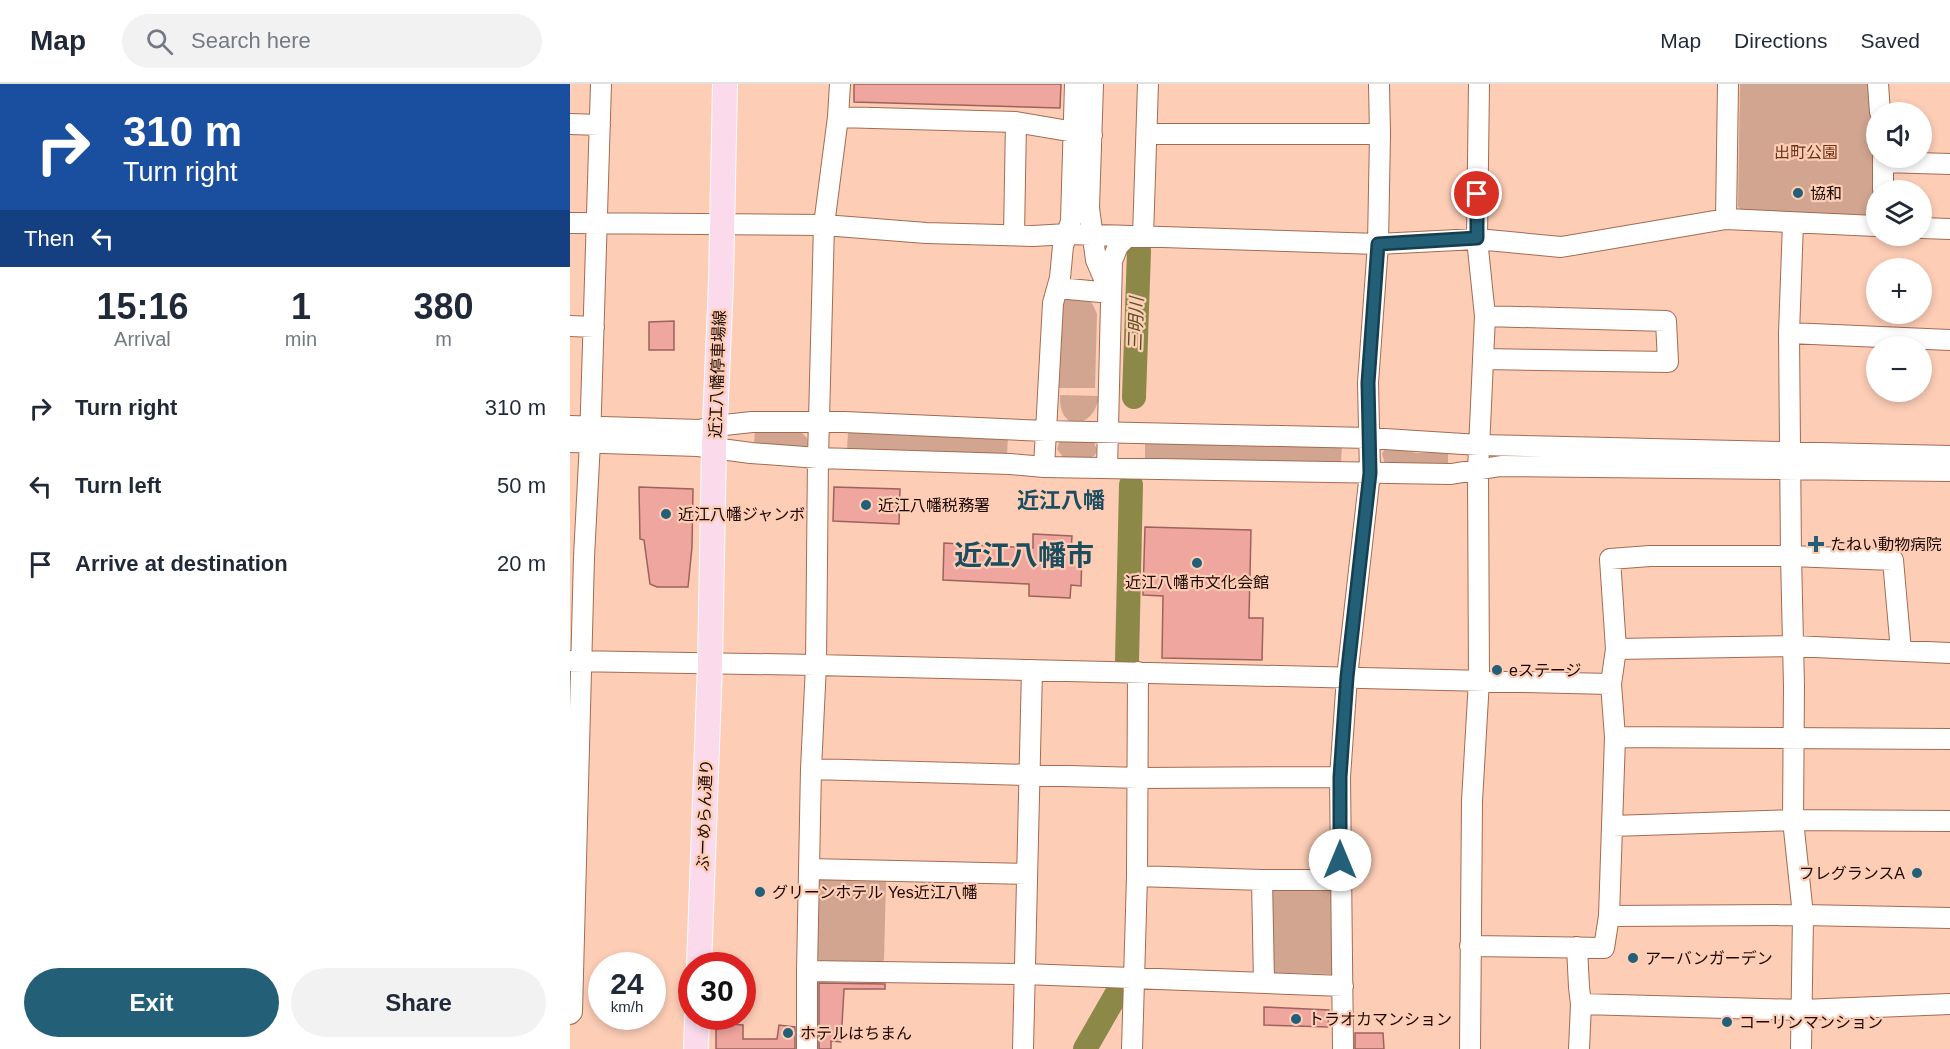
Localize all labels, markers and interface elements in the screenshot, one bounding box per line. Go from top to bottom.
search box [122,14,542,68]
text: Map [30,25,86,56]
icon: search [143,25,176,58]
text: Search here [191,28,311,53]
text: Map [1660,29,1701,52]
text: Directions [1734,29,1827,52]
text: Saved [1860,29,1920,52]
map controls [1866,102,1932,402]
button: sound [1866,102,1932,168]
icon: right [24,108,102,186]
text: 310 m [123,108,242,155]
park label: 出町公園 [1774,144,1838,161]
text: Turn right [123,157,238,187]
pin [1451,168,1502,219]
icon: arrive [1460,177,1493,210]
button: layers [1866,180,1932,246]
place label: 協和 [1810,185,1842,202]
marker: 協和 [1791,186,1805,200]
icon: left [86,222,119,255]
text: Then [24,226,74,251]
button: + [1866,258,1932,324]
text: 15:16 [96,286,188,327]
text: 1 [291,286,311,327]
text: 380 [413,286,474,327]
water label: 三明川 [1125,295,1147,351]
street label: 近江八幡停車場線 [707,310,728,438]
text: Arrival [114,328,171,350]
text: min [285,328,317,350]
text: m [435,328,452,350]
button: − [1866,336,1932,402]
icon: right [24,392,57,425]
text: Turn right [75,395,177,420]
text: 310 m [485,395,546,420]
icon: left [24,470,57,503]
text: Turn left [75,473,161,498]
text: 50 m [497,473,546,498]
district label: 近江八幡 [1017,488,1105,513]
place label: 近江八幡税務署 [878,497,990,514]
marker: 近江八幡税務署 [859,498,873,512]
place label: 近江八幡ジャンボ [678,506,805,523]
marker: 近江八幡ジャンボ [659,507,673,521]
marker: たねい動物病院 [1807,535,1825,553]
place label: たねい動物病院 [1830,536,1942,553]
district label: 近江八幡市 [954,540,1094,571]
icon: arrive [24,548,57,581]
text: Arrive at destination [75,551,288,576]
text: 20 m [497,551,546,576]
marker: 近江八幡市文化会館 [1190,556,1204,570]
place label: 近江八幡市文化会館 [1125,574,1269,591]
place label: eステージ [1509,662,1582,679]
marker: eステージ [1490,663,1504,677]
street label: ぶーめらん通り [694,759,715,871]
position arrow [1308,828,1372,892]
place label: フレグランスA [1799,865,1905,882]
marker: フレグランスA [1910,866,1924,880]
place label: グリーンホテル Yes近江八幡 [772,884,978,901]
marker: グリーンホテル Yes近江八幡 [753,885,767,899]
place label: アーバンガーデン [1645,950,1773,967]
marker: アーバンガーデン [1626,951,1640,965]
speed limit sign: 30 [678,952,756,1030]
text: 24 [610,967,644,1000]
button: Exit [24,968,279,1037]
button: Share [291,968,546,1037]
text: km/h [611,998,643,1015]
place label: トラオカマンション [1308,1011,1452,1028]
marker: トラオカマンション [1289,1012,1303,1026]
place label: コーリンマンション [1739,1014,1883,1031]
marker: コーリンマンション [1720,1015,1734,1029]
place label: ホテルはちまん [800,1025,912,1042]
marker: ホテルはちまん [781,1026,795,1040]

